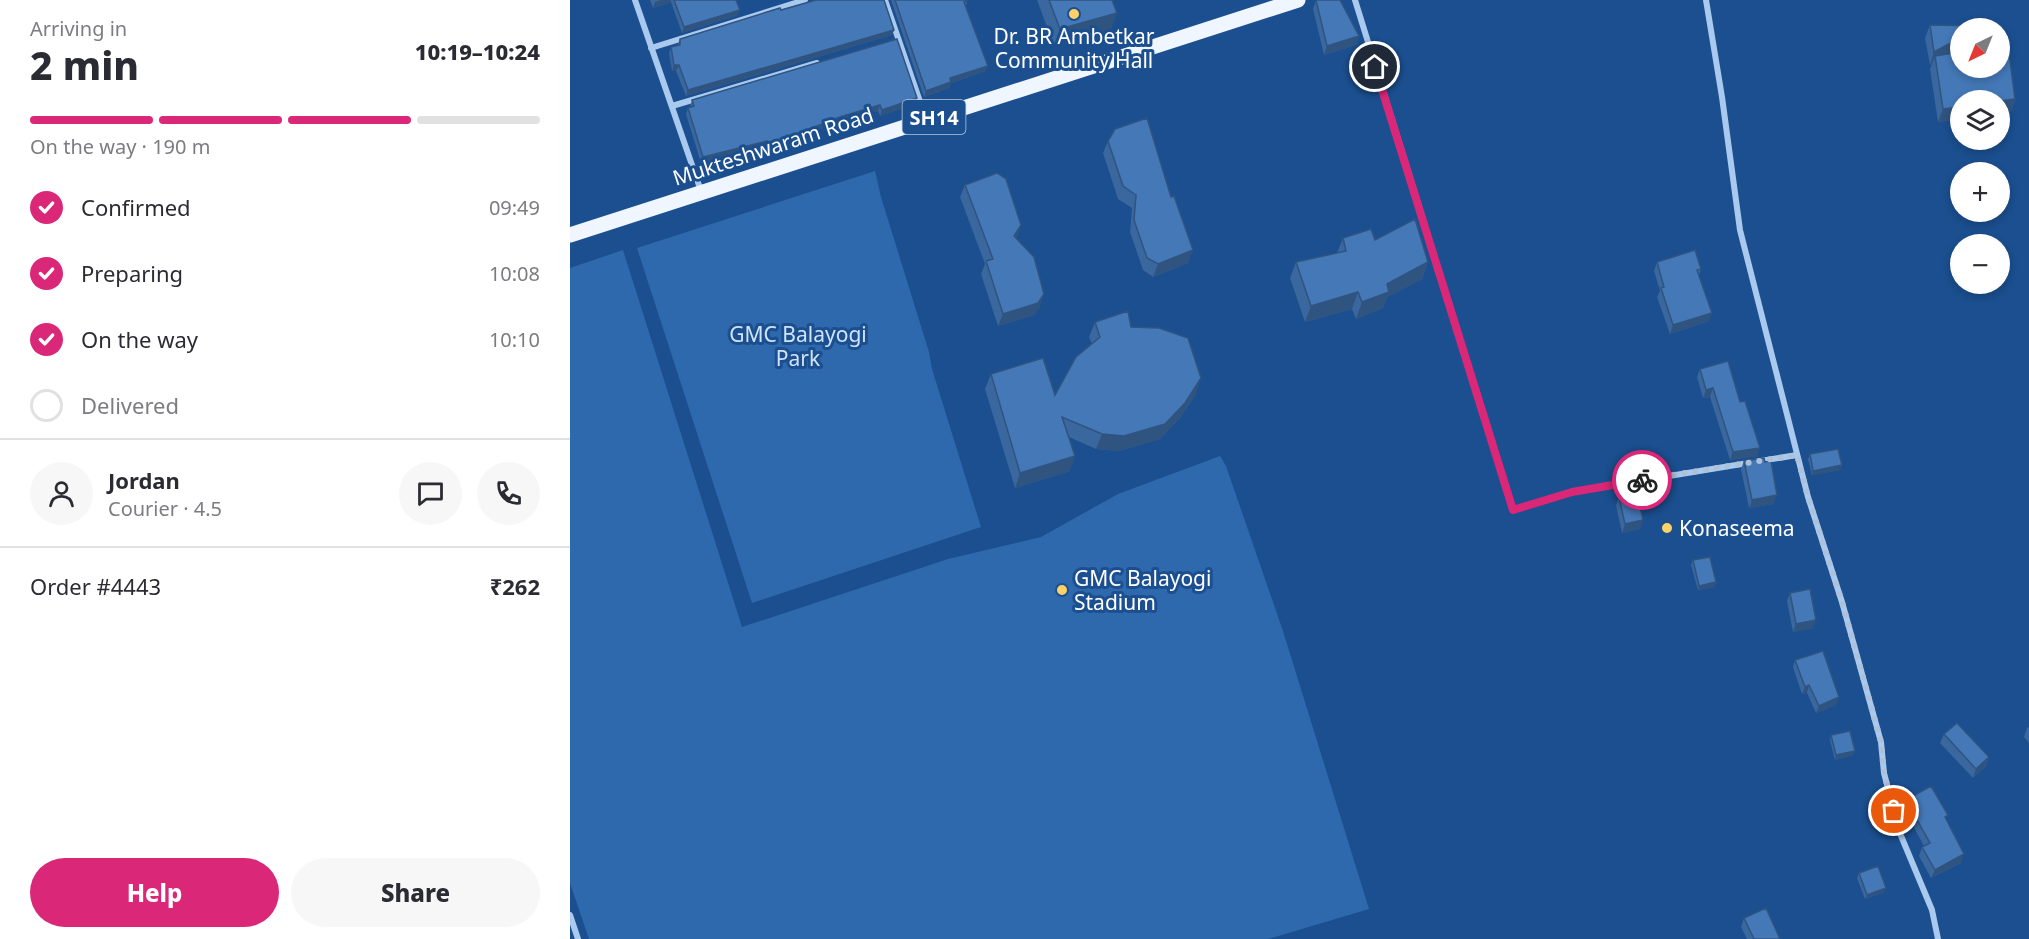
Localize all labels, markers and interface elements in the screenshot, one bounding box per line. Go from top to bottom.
marker: Dr. BR Ambetkar Community Hall [1067,7,1081,21]
text: Arriving in [30,15,127,42]
north arrow [1950,18,2010,78]
map controls [1950,18,2010,294]
place label: Dr. BR Ambetkar Community Hall [994,22,1155,74]
text: 10:19–10:24 [415,36,540,66]
text: 2 min [30,38,139,91]
pin [1349,41,1400,92]
icon: home [1358,50,1391,83]
button: layers [1950,90,2010,150]
street label: Mukteshwaram Road [669,100,877,192]
road number: SH14 [902,100,965,134]
text: On the way · 190 m [30,133,210,160]
button: + [1950,162,2010,222]
icon: check [30,191,63,224]
text: Confirmed [81,192,191,222]
text: 09:49 [489,194,540,221]
button: − [1950,234,2010,294]
icon: check [30,257,63,290]
text: Preparing [81,258,183,288]
text: 10:08 [489,260,540,287]
park label: GMC Balayogi Park [729,320,867,372]
icon: check [30,323,63,356]
text: On the way [81,324,198,354]
text: 10:10 [489,326,540,353]
text: Delivered [81,390,179,420]
courier [1612,450,1672,510]
button: person [30,462,93,525]
button: chat [399,462,462,525]
button: phone [477,462,540,525]
icon: bike [1626,464,1659,497]
text: Jordan [108,465,180,495]
text: Courier · 4.5 [108,495,222,522]
place label: Konaseema [1679,514,1795,542]
marker: Konaseema [1660,521,1674,535]
place label: GMC Balayogi Stadium [1074,564,1211,616]
text: Order #4443 [30,571,161,601]
text: ₹262 [490,571,540,601]
marker: GMC Balayogi Stadium [1055,583,1069,597]
pin [1868,785,1919,836]
icon: bag [1877,794,1910,827]
button: Help [30,858,279,927]
button: Share [291,858,540,927]

